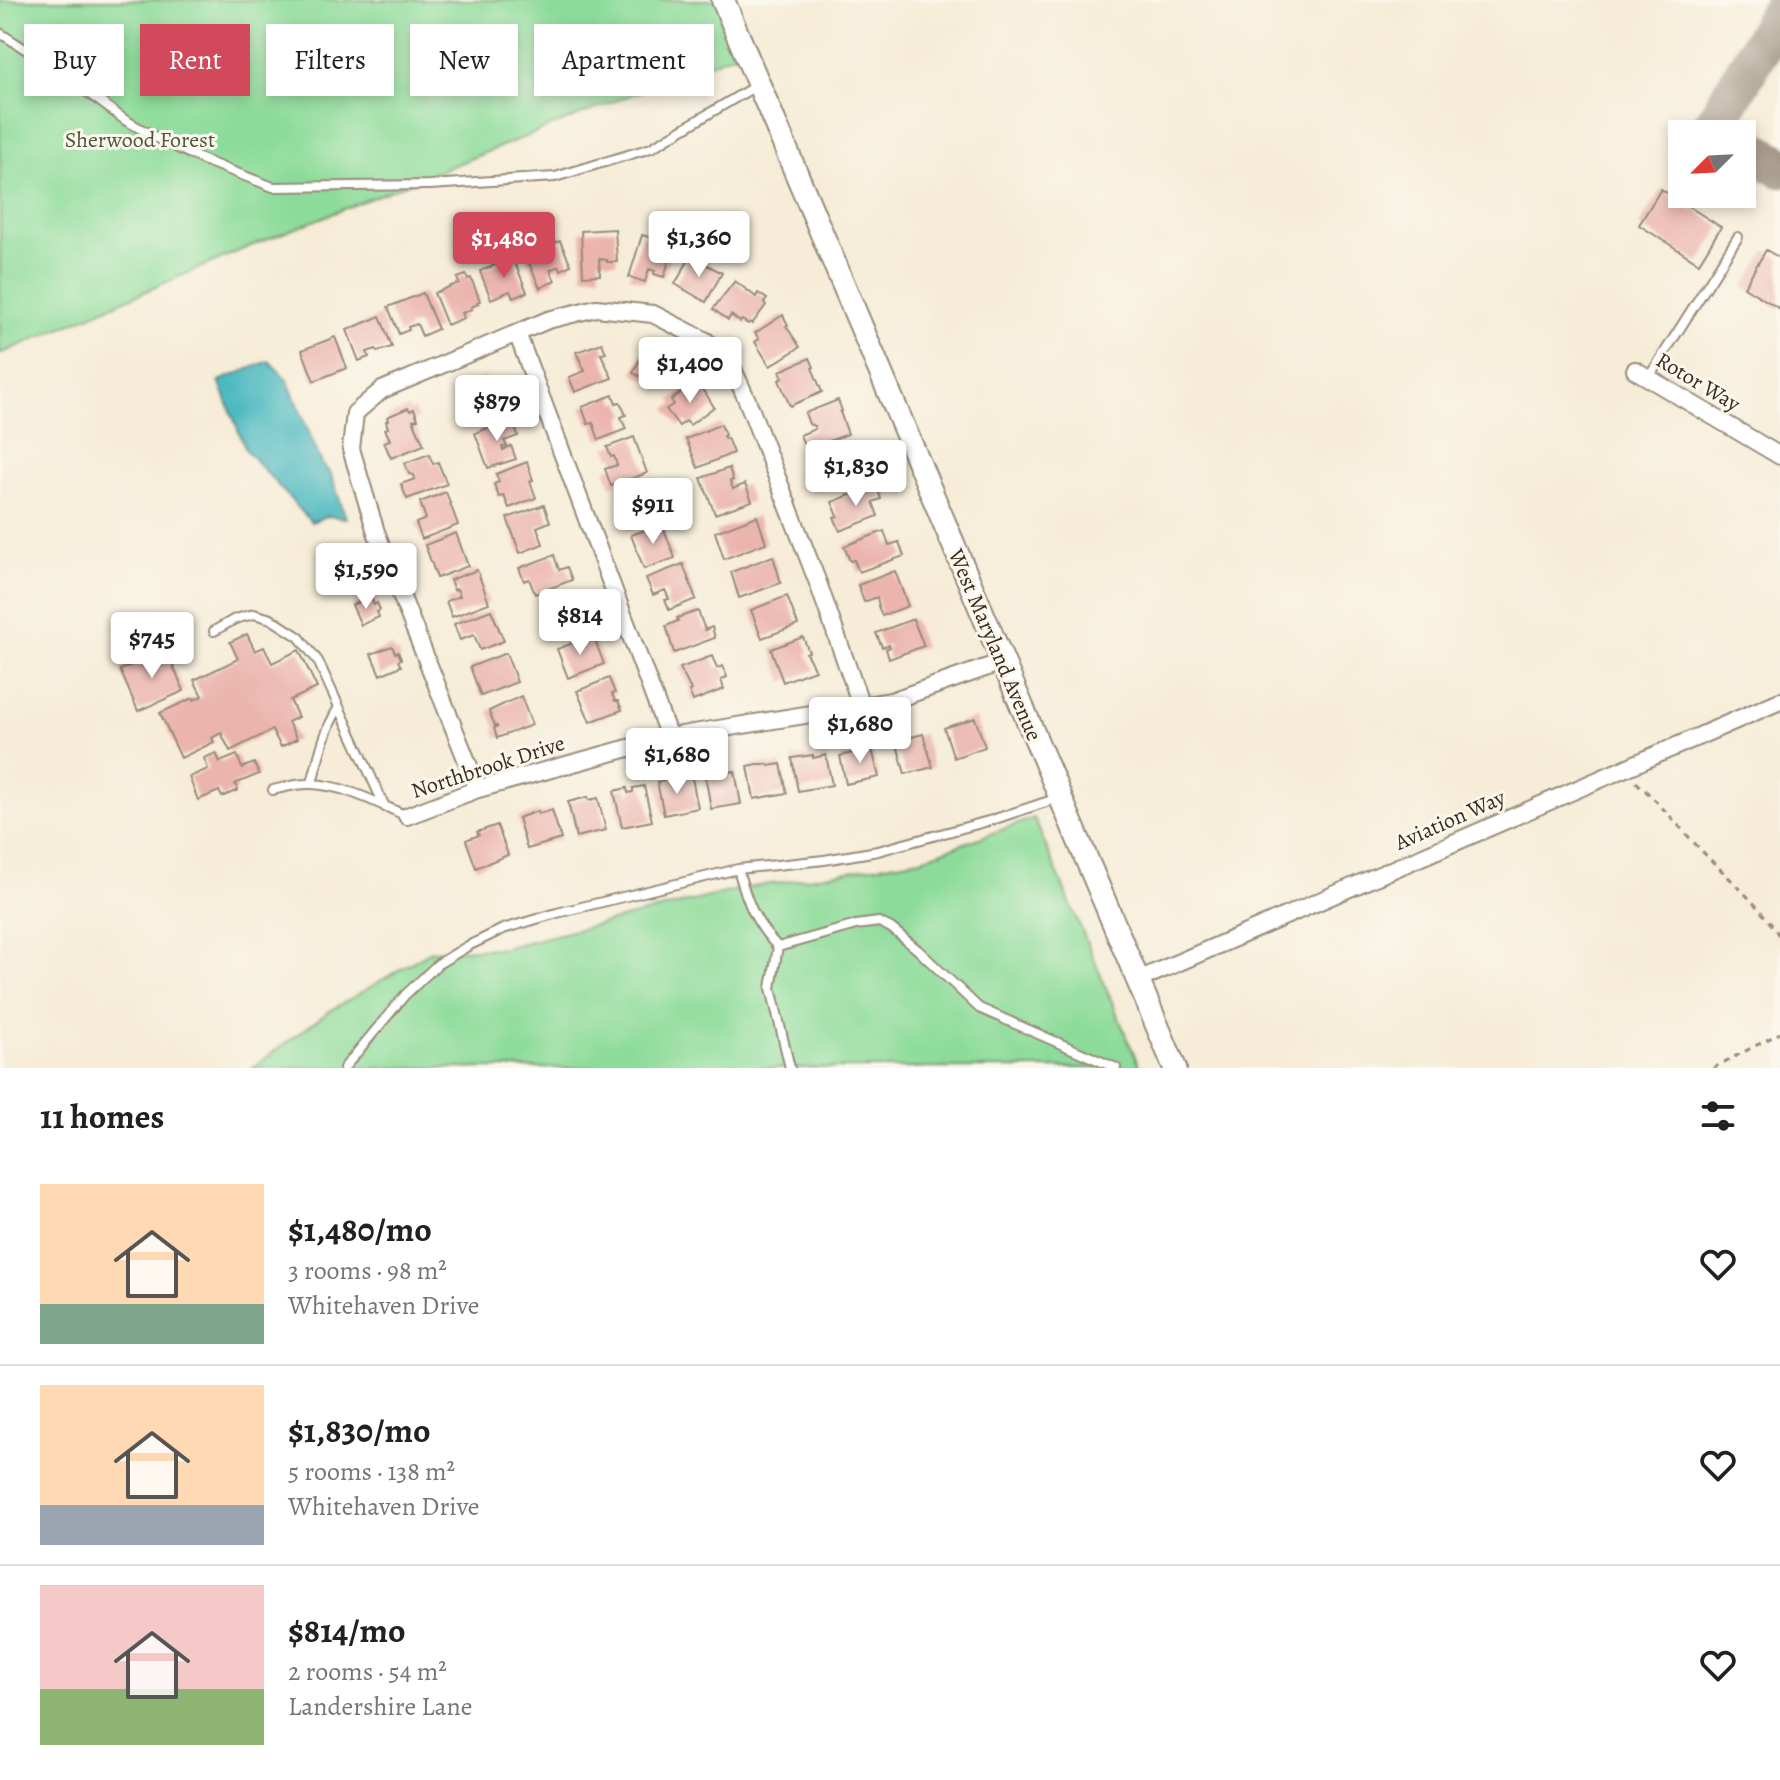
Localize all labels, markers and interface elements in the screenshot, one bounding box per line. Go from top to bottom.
chip: Buy [24,24,124,96]
chip: Rent [140,24,250,96]
chip: Filters [266,24,394,96]
chip: New [410,24,518,96]
chip: Apartment [534,24,714,96]
north arrow [1668,120,1756,208]
map controls [1668,120,1756,208]
park label: Sherwood Forest [65,125,215,155]
pin: $1,360 [634,211,764,279]
pin: $1,480 [439,212,569,280]
text: $1,360 [667,219,731,254]
text: $1,480 [471,220,537,255]
pin: $1,400 [625,337,755,405]
text: $1,400 [657,345,723,380]
street label: Rotor Way [1650,345,1746,419]
pin: $879 [450,375,544,443]
text: $879 [473,383,521,418]
pin: $1,830 [791,440,921,508]
text: $1,830 [823,448,889,483]
pin: $911 [606,478,700,546]
text: $911 [632,486,674,521]
pin: $1,590 [301,543,431,611]
street label: West Maryland Avenue [941,544,1049,746]
text: $1,590 [334,551,398,586]
pin: $814 [533,589,627,657]
text: $814 [557,597,603,632]
pin: $745 [105,612,199,680]
text: $745 [129,620,175,655]
pin: $1,680 [795,697,925,765]
text: $1,680 [827,705,893,740]
street label: Northbrook Drive [407,728,569,806]
pin: $1,680 [612,728,742,796]
text: $1,680 [644,736,710,771]
street label: Aviation Way [1389,782,1510,858]
text: 11 homes [40,1093,164,1140]
icon: filters [1696,1094,1740,1138]
text: $1,480/mo [288,1206,432,1253]
icon: home [104,1216,200,1312]
icon: heart [1696,1242,1740,1286]
text: 3 rooms · 98 m² [288,1253,447,1288]
text: Whitehaven Drive [288,1288,480,1323]
text: $1,830/mo [288,1407,430,1454]
icon: home [104,1417,200,1513]
icon: heart [1696,1443,1740,1487]
text: 5 rooms · 138 m² [288,1454,455,1489]
text: Whitehaven Drive [288,1489,480,1524]
text: $814/mo [288,1607,406,1654]
icon: home [104,1617,200,1713]
icon: heart [1696,1643,1740,1687]
text: 2 rooms · 54 m² [288,1654,447,1689]
text: Landershire Lane [288,1689,472,1724]

